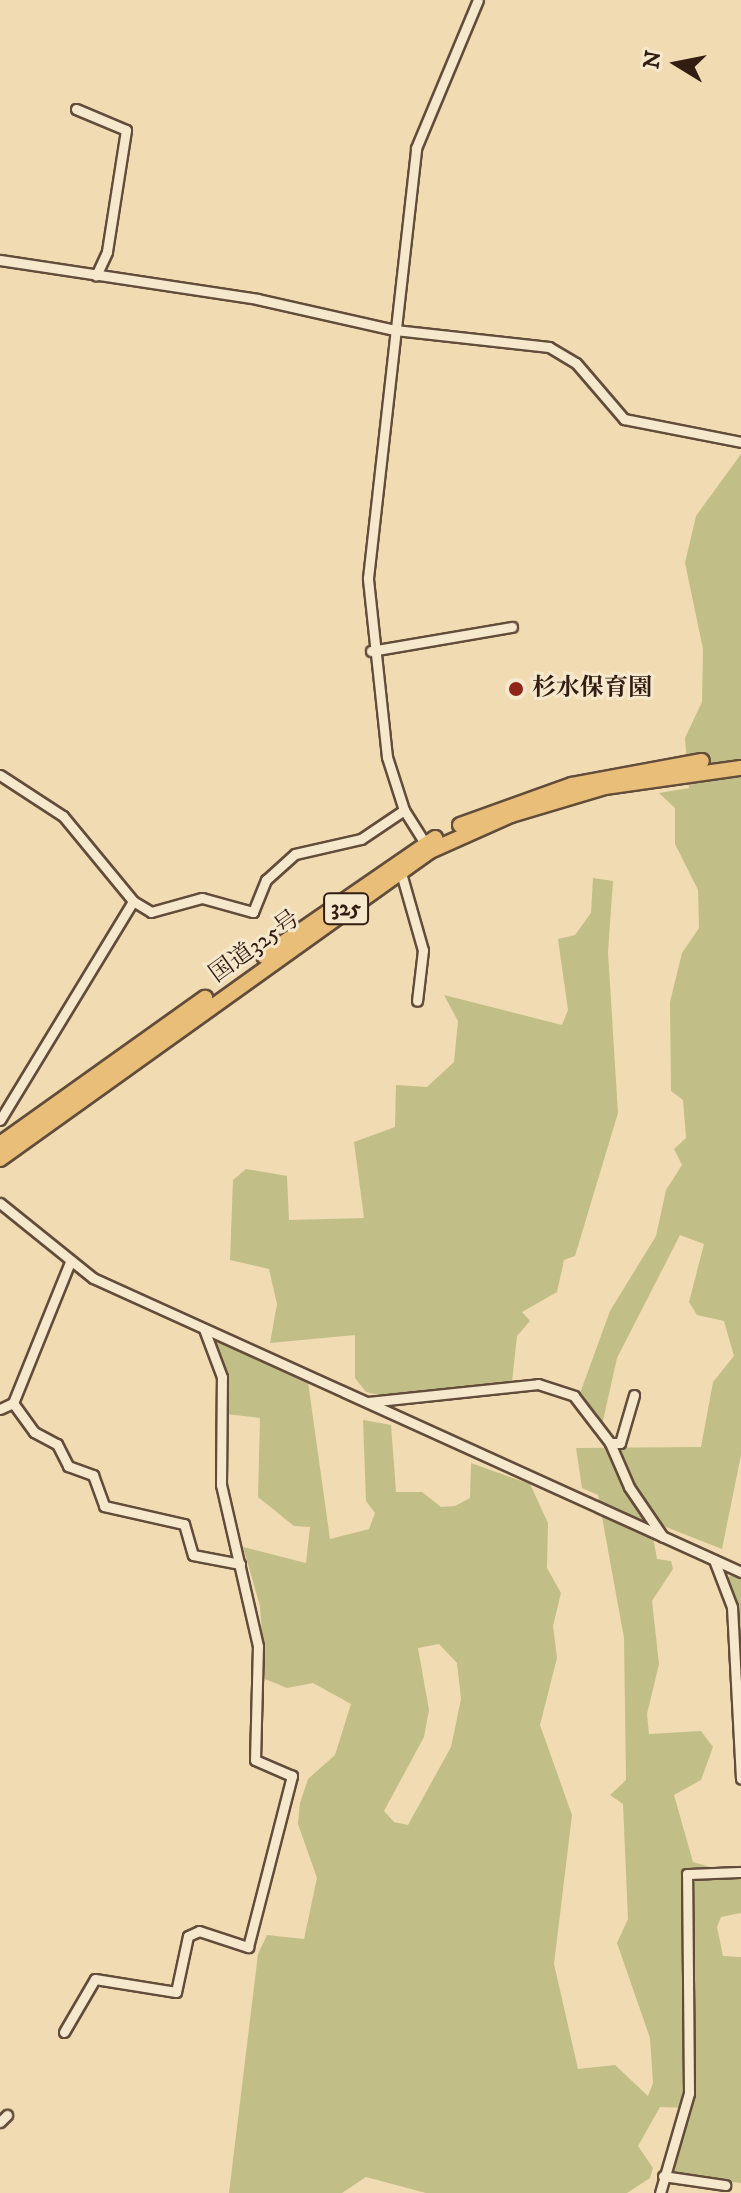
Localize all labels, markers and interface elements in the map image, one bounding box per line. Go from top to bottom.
north arrow [637,24,717,104]
text: N [638,49,668,71]
place label: 杉水保育園 [532,675,652,703]
marker: 杉水保育園 [507,680,525,698]
road number: 325 [322,891,370,927]
street label: 国道325号 [204,905,306,989]

